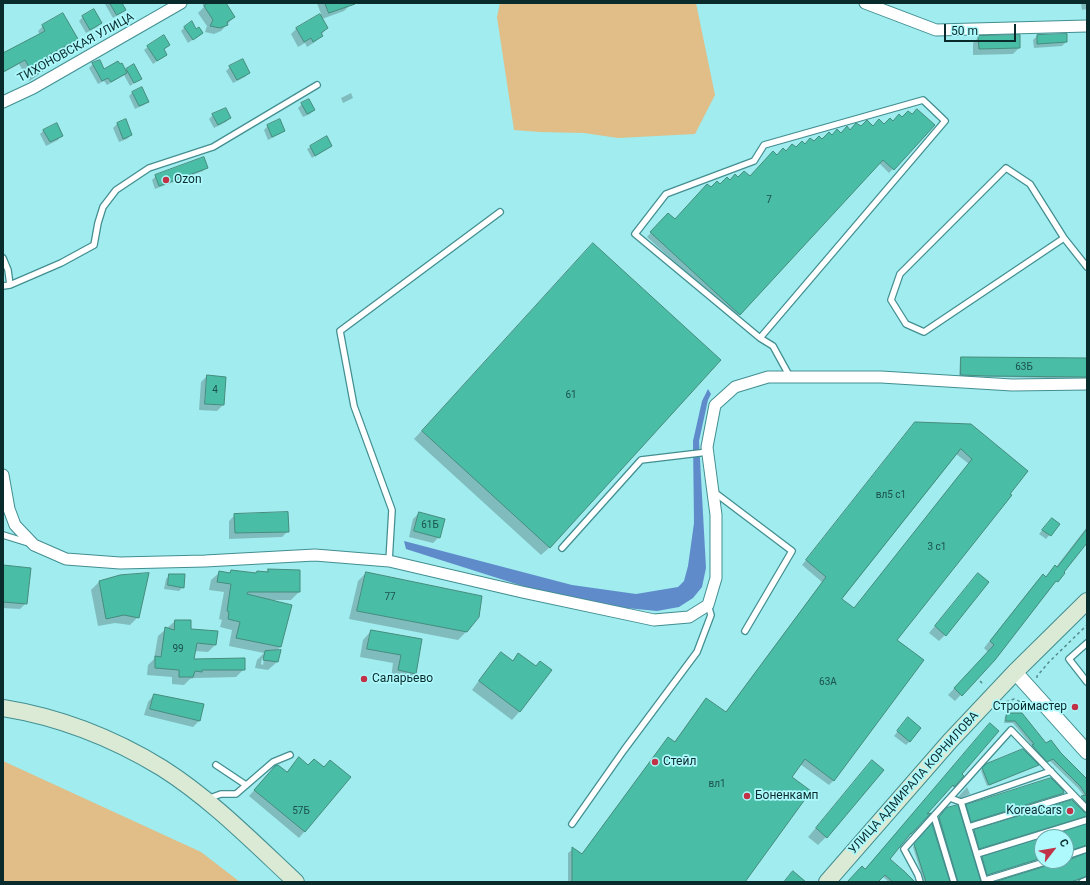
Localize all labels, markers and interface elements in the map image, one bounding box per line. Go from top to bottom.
street label: ТИХОНОВСКАЯ УЛИЦА [15,10,137,86]
scale bar [946,16,1018,42]
text: 50 m [951,24,978,38]
place label: Ozon [174,173,202,187]
marker: Ozon [161,175,171,185]
house number: 7 [766,194,772,206]
house number: 63Б [1015,361,1033,373]
house number: 4 [212,384,218,396]
house number: 61 [565,389,577,401]
house number: вл5 с1 [876,489,906,501]
house number: 61Б [421,519,439,531]
house number: 3 с1 [928,541,946,553]
house number: 77 [384,591,396,603]
house number: 99 [172,643,184,655]
place label: Саларьево [372,672,433,686]
marker: Саларьево [359,674,369,684]
house number: 63А [819,676,837,688]
place label: Строймастер [993,700,1067,714]
marker: Строймастер [1070,702,1080,712]
street label: УЛИЦА АДМИРАЛА КОРНИЛОВА [846,709,982,857]
place label: Стейл [663,755,696,769]
marker: Стейл [650,757,660,767]
house number: вл1 [708,778,726,790]
place label: Боненкамп [755,789,818,803]
marker: Боненкамп [742,791,752,801]
place label: KoreaCars [1006,804,1062,818]
house number: 57Б [292,805,310,817]
marker: KoreaCars [1065,806,1075,816]
north arrow [1034,829,1074,869]
text: С [1056,837,1071,850]

